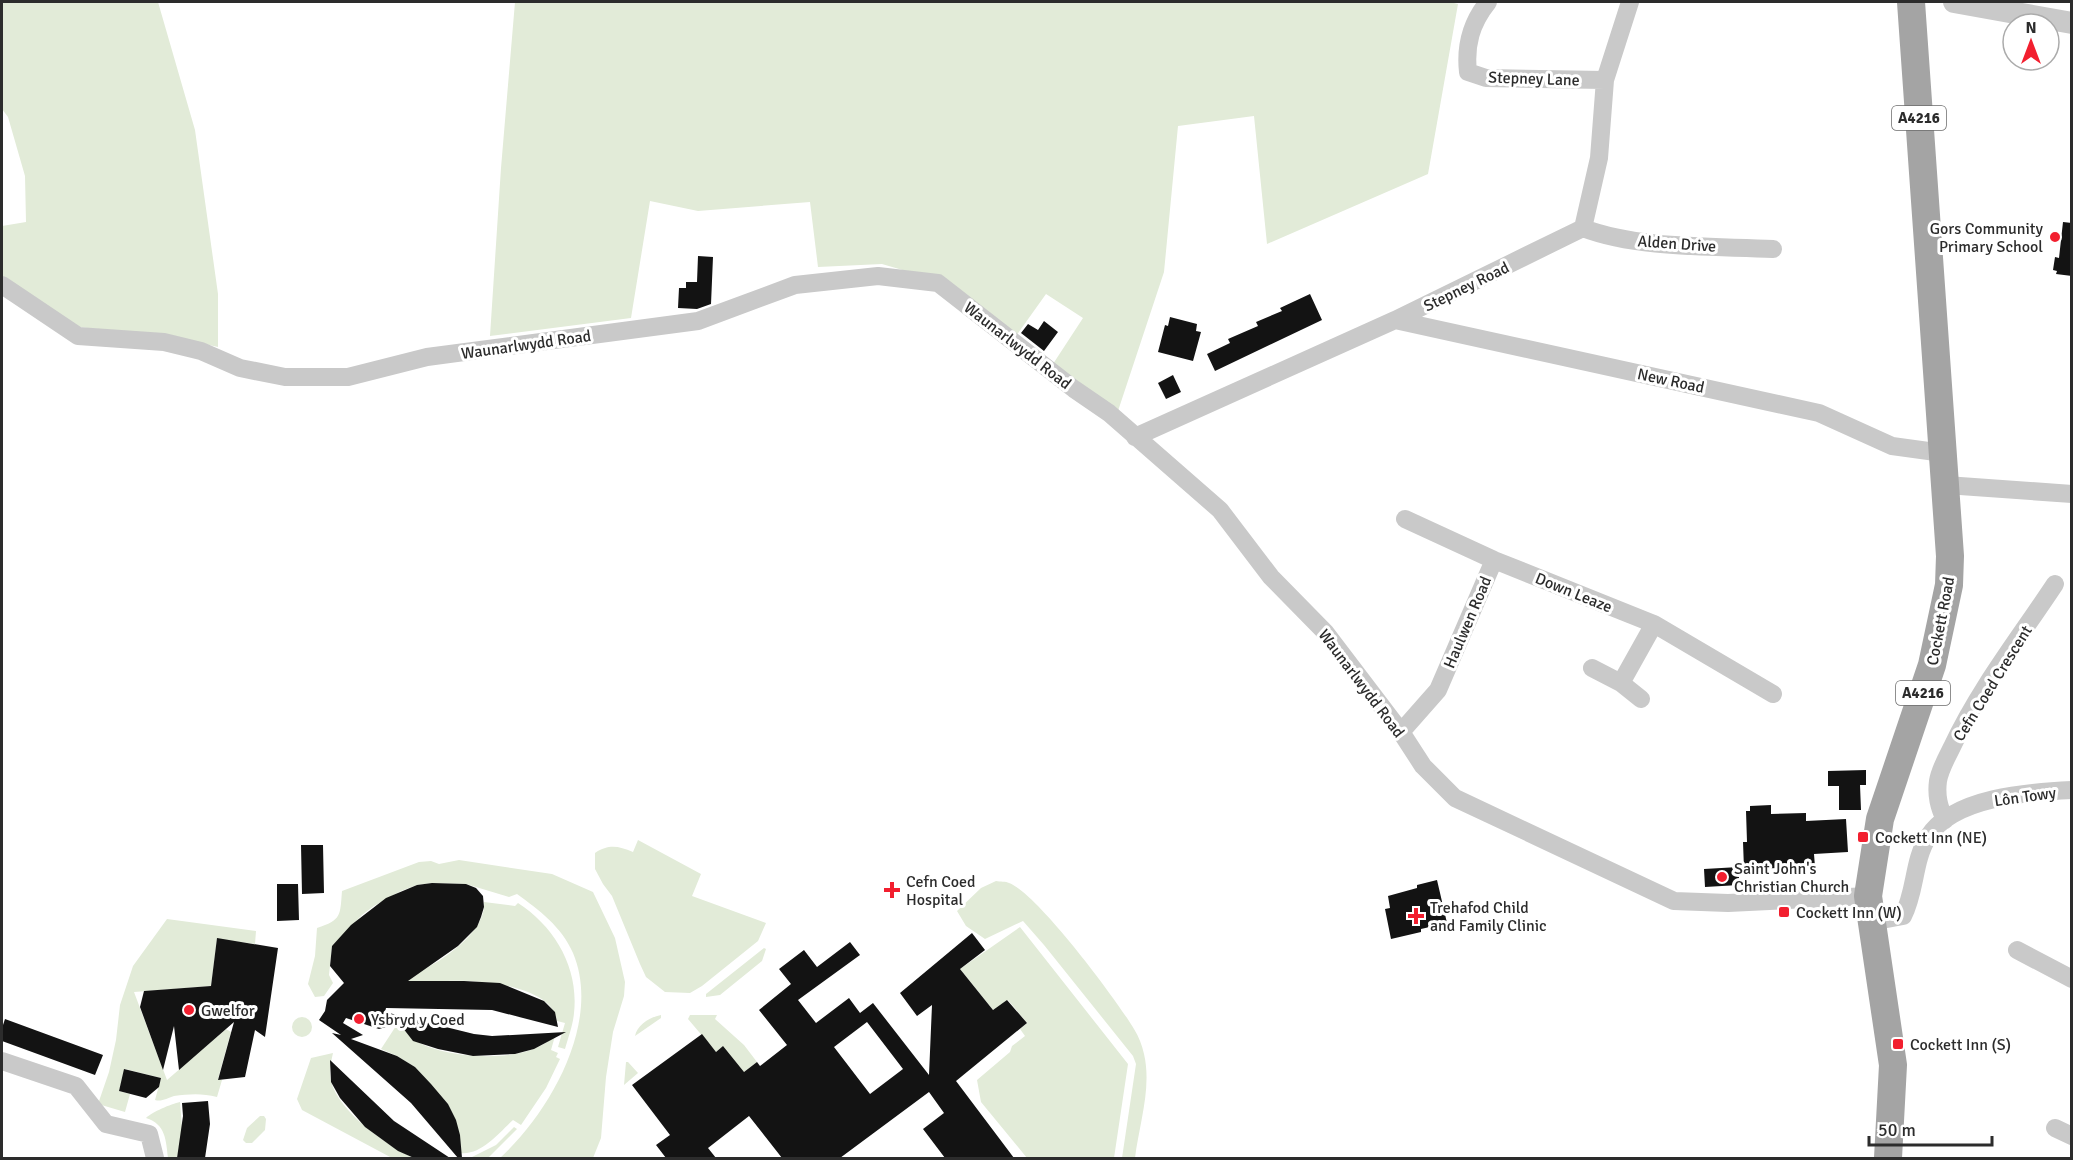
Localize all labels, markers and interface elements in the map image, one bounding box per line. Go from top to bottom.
north arrow [2001,12,2061,72]
text: N [2025,18,2037,38]
street label: Stepney Lane [1488,67,1580,91]
road number: A4216 [1892,106,1946,130]
place label: Gors Community Primary School [1930,219,2044,257]
marker: Gors Community Primary School [2048,230,2062,244]
street label: Alden Drive [1637,231,1717,257]
street label: Stepney Road [1420,258,1512,316]
street label: Waunarlwydd Road [960,298,1075,394]
street label: Waunarlwydd Road [460,326,592,364]
street label: New Road [1635,364,1706,398]
street label: Down Leaze [1532,568,1615,617]
street label: Haulwen Road [1440,573,1496,671]
street label: Cockett Road [1923,575,1959,667]
street label: Cefn Coed Crescent [1949,621,2037,745]
street label: Waunarlwydd Road [1314,625,1409,742]
road number: A4216 [1896,681,1950,705]
street label: Lôn Towy [1993,783,2058,811]
place label: Cockett Inn (NE) [1875,828,1987,848]
marker: Cockett Inn (NE) [1856,830,1870,844]
place label: Saint John's Christian Church [1734,859,1849,897]
marker: Saint John's Christian Church [1715,870,1729,884]
place label: Cefn Coed Hospital [906,872,976,910]
marker: Cefn Coed Hospital [883,881,901,899]
place label: Trehafod Child and Family Clinic [1430,898,1547,936]
place label: Cockett Inn (W) [1796,903,1902,923]
marker: Cockett Inn (W) [1777,905,1791,919]
marker: Trehafod Child and Family Clinic [1407,907,1425,925]
place label: Gwelfor [201,1001,255,1021]
marker: Gwelfor [182,1003,196,1017]
place label: Ysbryd y Coed [371,1010,465,1030]
marker: Ysbryd y Coed [352,1012,366,1026]
place label: Cockett Inn (S) [1910,1035,2011,1055]
marker: Cockett Inn (S) [1891,1037,1905,1051]
scale bar [1869,1109,1992,1147]
text: 50 m [1878,1119,1916,1141]

